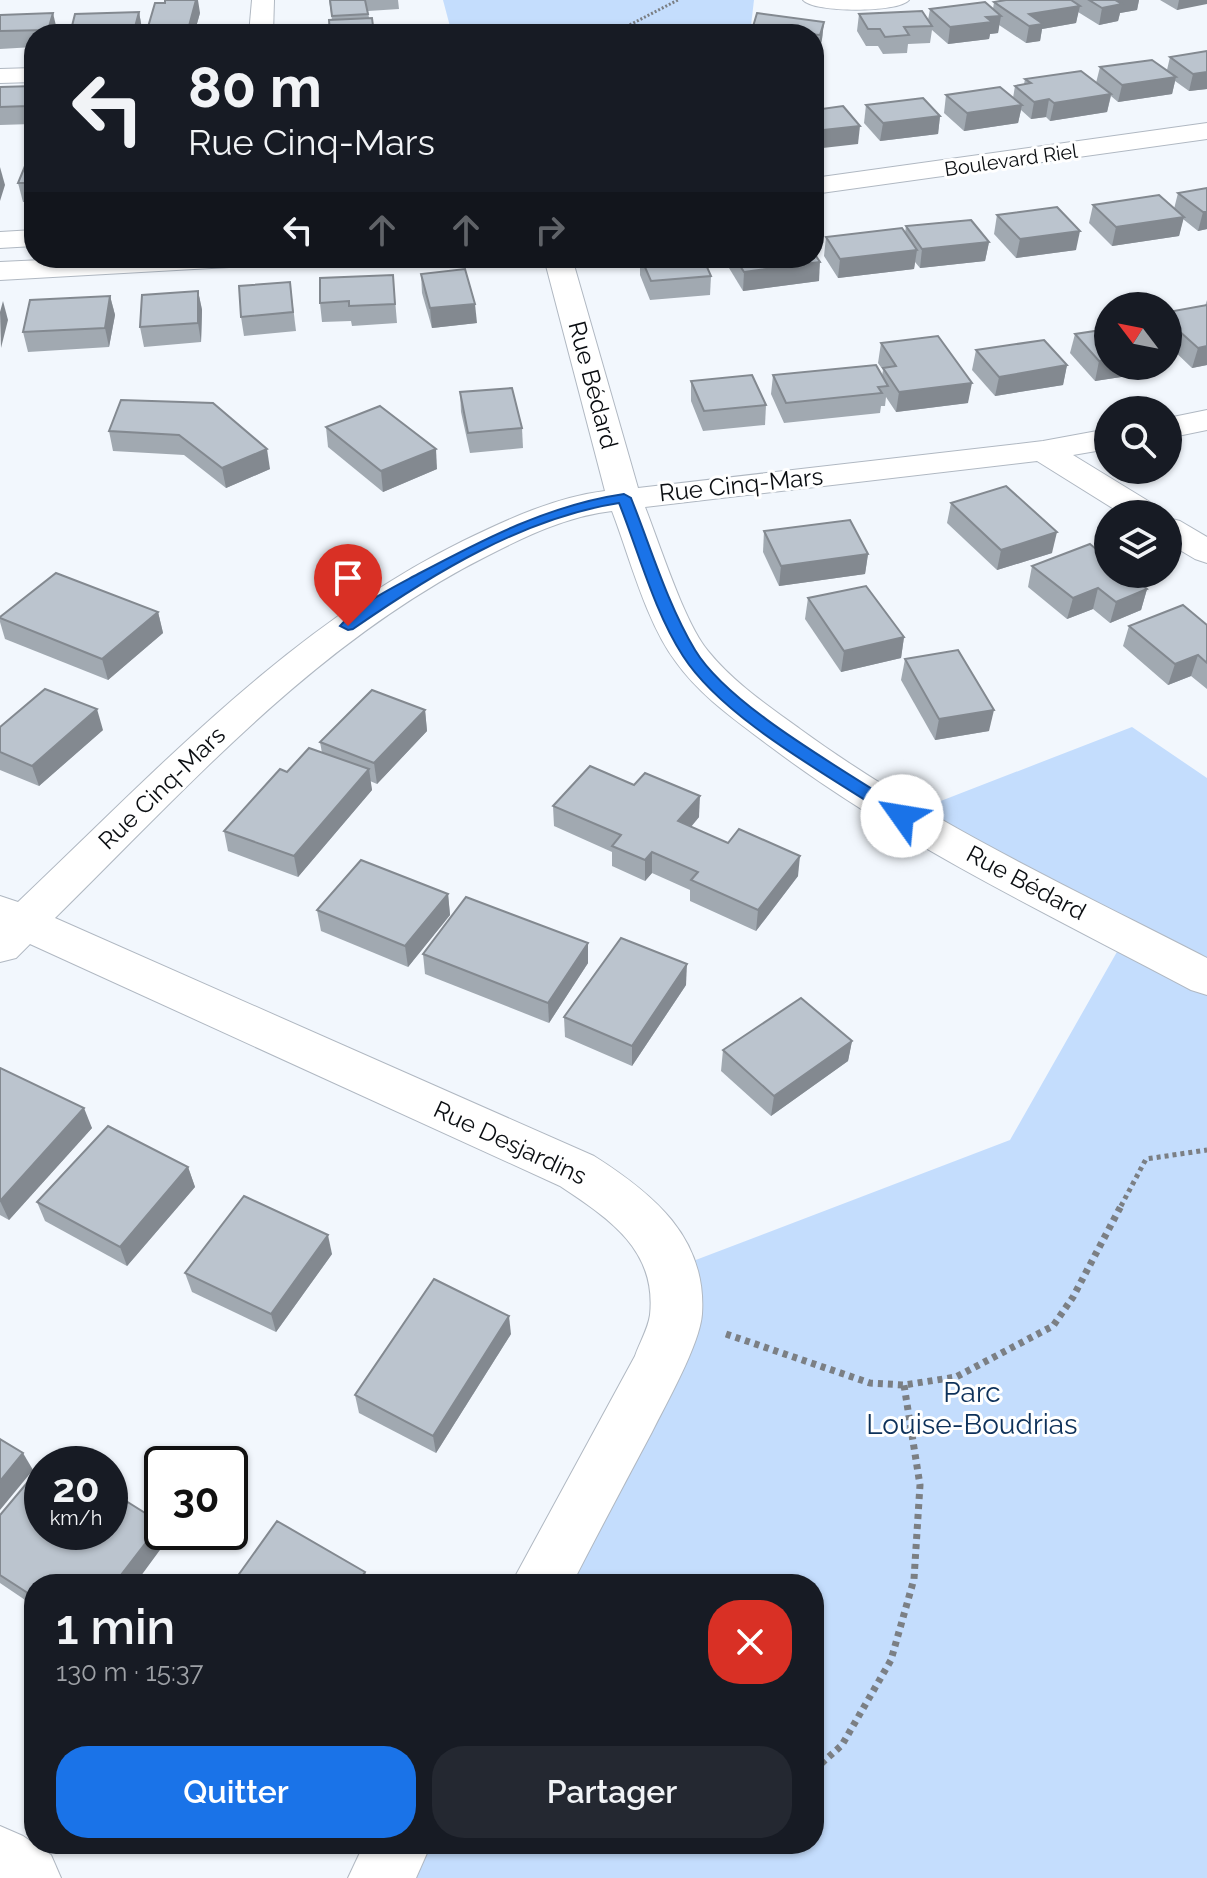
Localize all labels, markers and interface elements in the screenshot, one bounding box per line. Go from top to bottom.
text: 80 m [188,54,322,120]
icon: left [56,56,160,160]
text: Rue Cinq-Mars [188,121,435,163]
street label: Boulevard Riel [943,139,1080,181]
icon: left [276,208,320,252]
icon: ahead [360,208,404,252]
icon: ahead [444,208,488,252]
icon: right [528,208,572,252]
north arrow [1094,292,1182,380]
map controls [1094,292,1182,588]
street label: Rue Bédard [563,318,624,452]
button: search [1094,396,1182,484]
street label: Rue Cinq-Mars [658,461,824,508]
button: layers [1094,500,1182,588]
pin [314,544,382,626]
icon: arrive [326,556,370,600]
street label: Rue Cinq-Mars [92,720,231,855]
position arrow [860,774,944,858]
street label: Rue Bédard [962,839,1091,926]
street label: Rue Desjardins [429,1095,591,1191]
park label: Parc Louise-Boudrias [866,1376,1078,1441]
speed limit sign: 30 [144,1446,248,1550]
text: 20 [52,1464,100,1511]
text: km/h [50,1506,102,1530]
text: 1 min [56,1599,175,1655]
button: close [708,1600,792,1684]
text: 130 m · 15:37 [56,1657,203,1687]
button: Quitter [56,1746,416,1838]
button: Partager [432,1746,792,1838]

